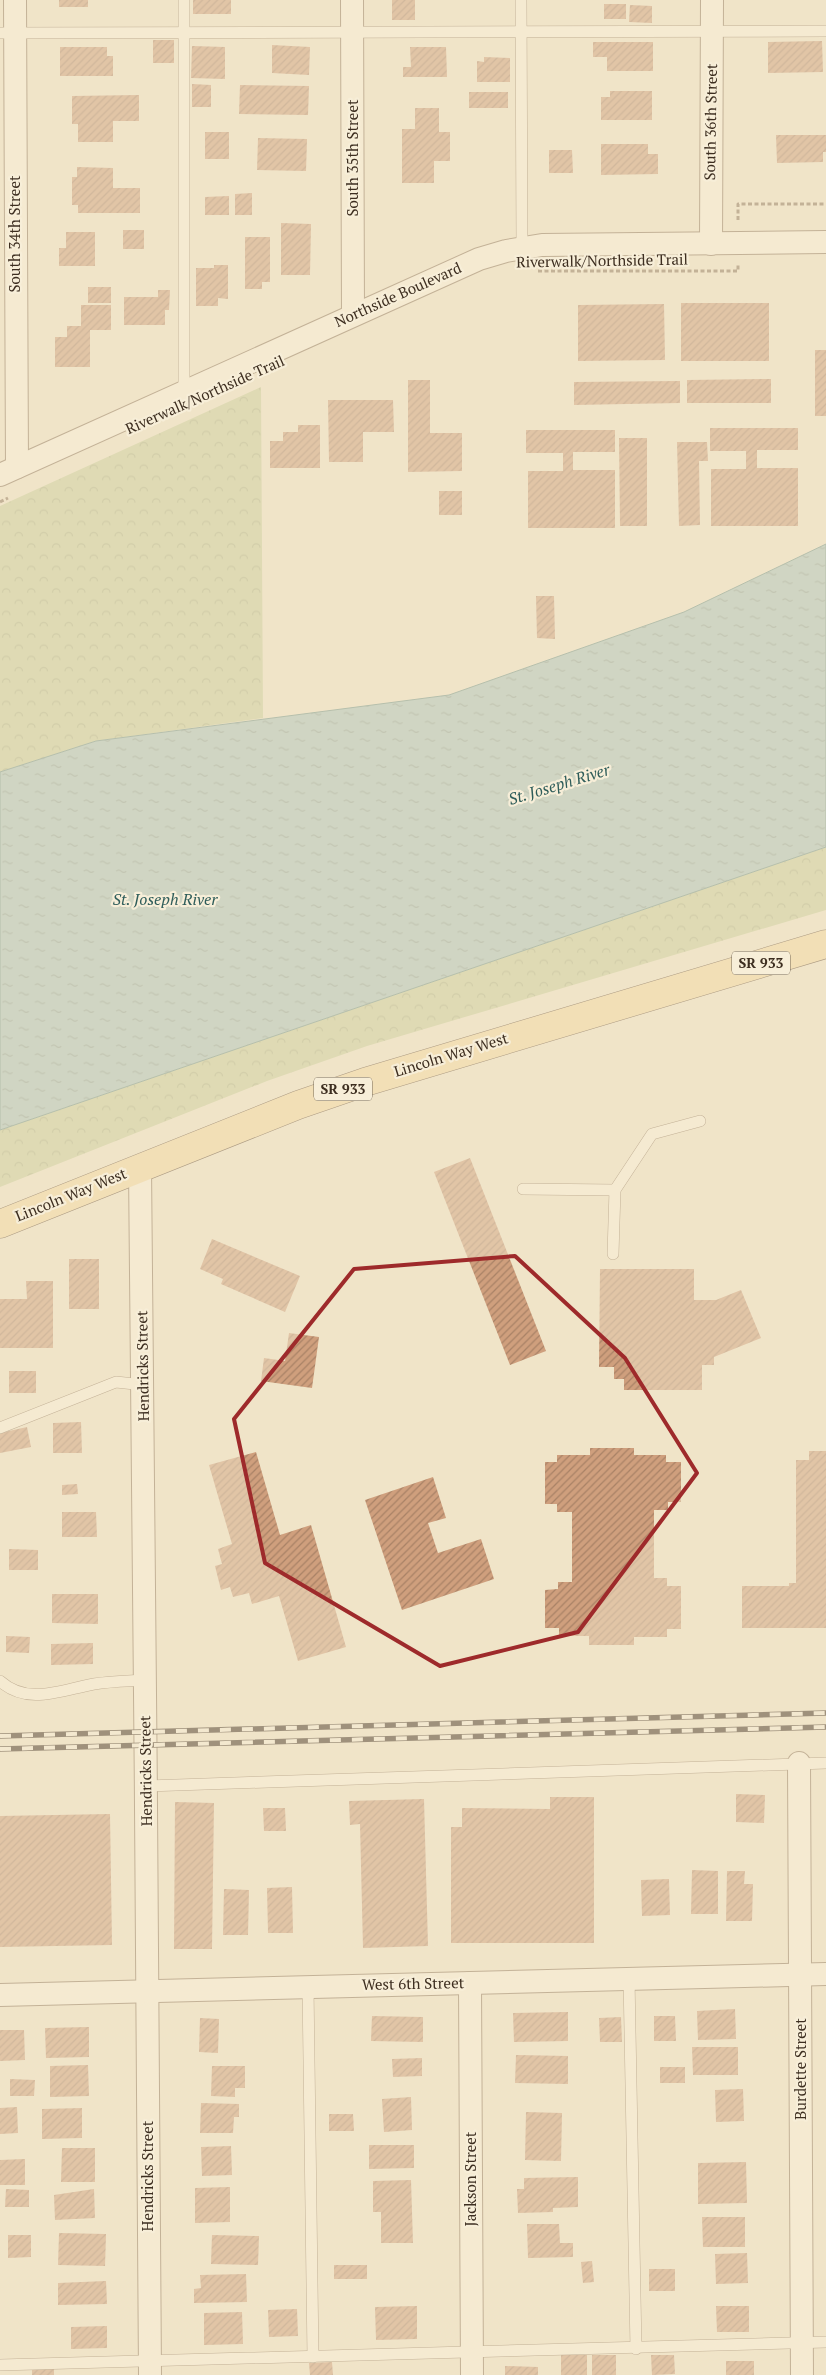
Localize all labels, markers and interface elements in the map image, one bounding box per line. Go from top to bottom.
street label: South 36th Street [699,63,721,181]
street label: South 35th Street [342,99,362,217]
street label: South 34th Street [4,175,24,293]
street label: Riverwalk/Northside Trail [516,249,688,271]
street label: Northside Boulevard [331,257,464,331]
street label: Riverwalk/Northside Trail [122,350,287,438]
water label: St. Joseph River [506,758,613,810]
water label: St. Joseph River [113,888,218,910]
road number: SR 933 [732,951,790,974]
street label: Lincoln Way West [391,1027,511,1081]
road number: SR 933 [314,1078,372,1100]
street label: Lincoln Way West [12,1162,130,1225]
street label: Hendricks Street [131,1310,153,1422]
street label: Hendricks Street [134,1715,156,1827]
street label: West 6th Street [362,1972,465,1994]
street label: Burdette Street [790,2018,810,2120]
street label: Hendricks Street [137,2120,157,2231]
street label: Jackson Street [460,2131,480,2226]

